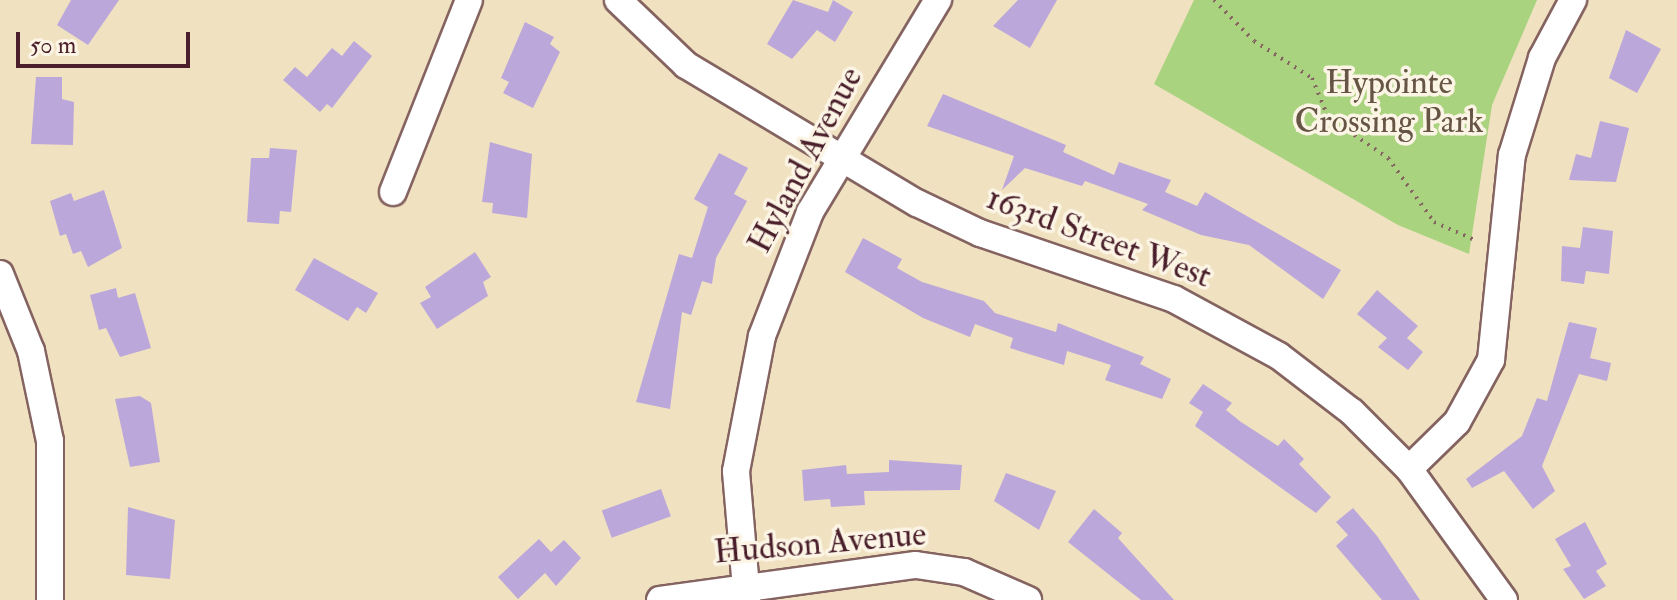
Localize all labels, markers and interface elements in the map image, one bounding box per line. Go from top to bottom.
scale bar [20,16,194,66]
text: 50 m [30,30,76,61]
street label: Hyland Avenue [739,60,871,260]
park label: Hypointe Crossing Park [1294,62,1484,142]
street label: 163rd Street West [981,177,1217,297]
street label: Hudson Avenue [712,513,928,573]

